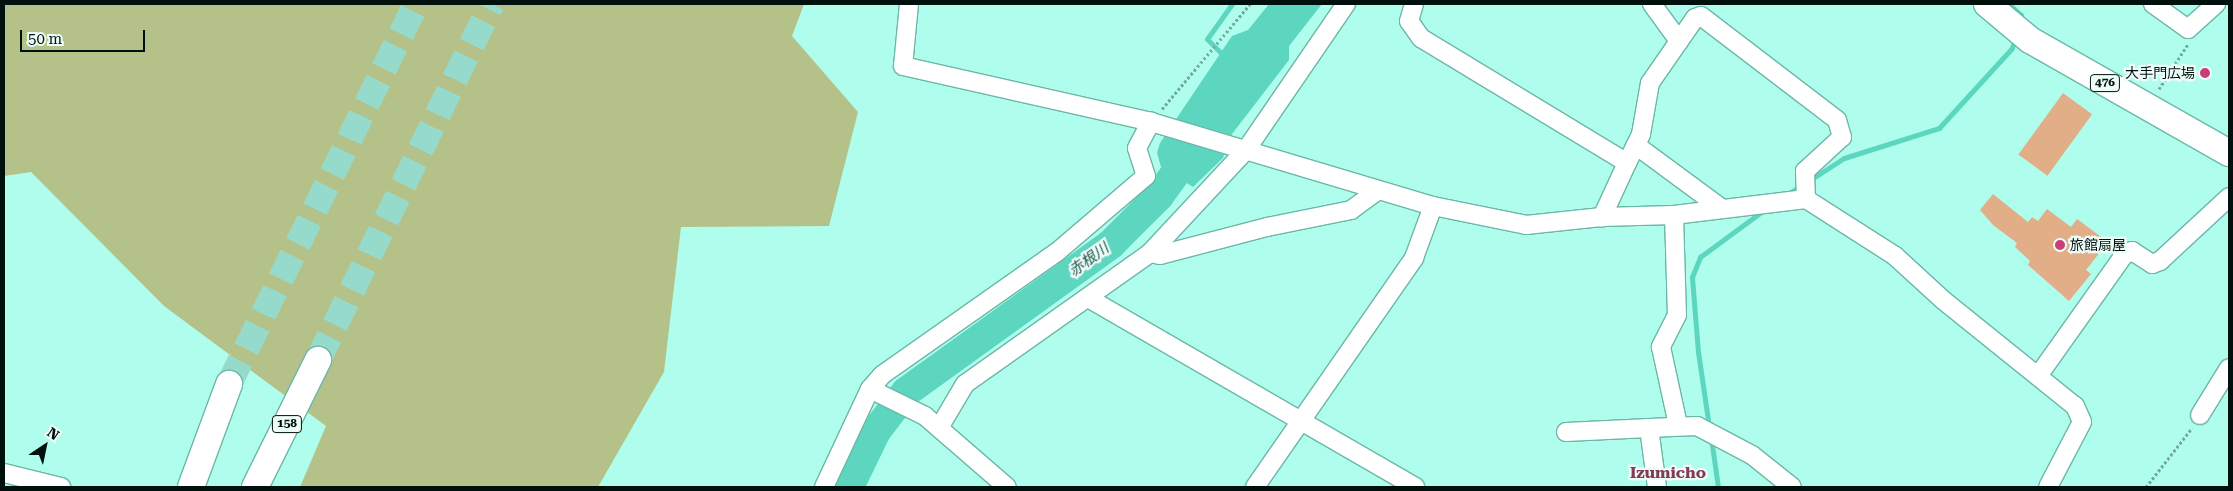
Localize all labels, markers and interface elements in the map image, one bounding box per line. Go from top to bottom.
scale bar [22,20,148,52]
text: 50 m [28,30,62,48]
place label: 大手門広場 [2125,65,2195,81]
marker: 大手門広場 [2199,67,2211,79]
road number: 476 [2089,74,2121,92]
place label: 旅館扇屋 [2070,237,2126,253]
water label: 赤根川 [1066,239,1112,281]
marker: 旅館扇屋 [2054,239,2066,251]
road number: 158 [271,414,303,434]
north arrow [20,421,70,471]
text: N [44,424,62,443]
district label: Izumicho [1630,463,1706,483]

